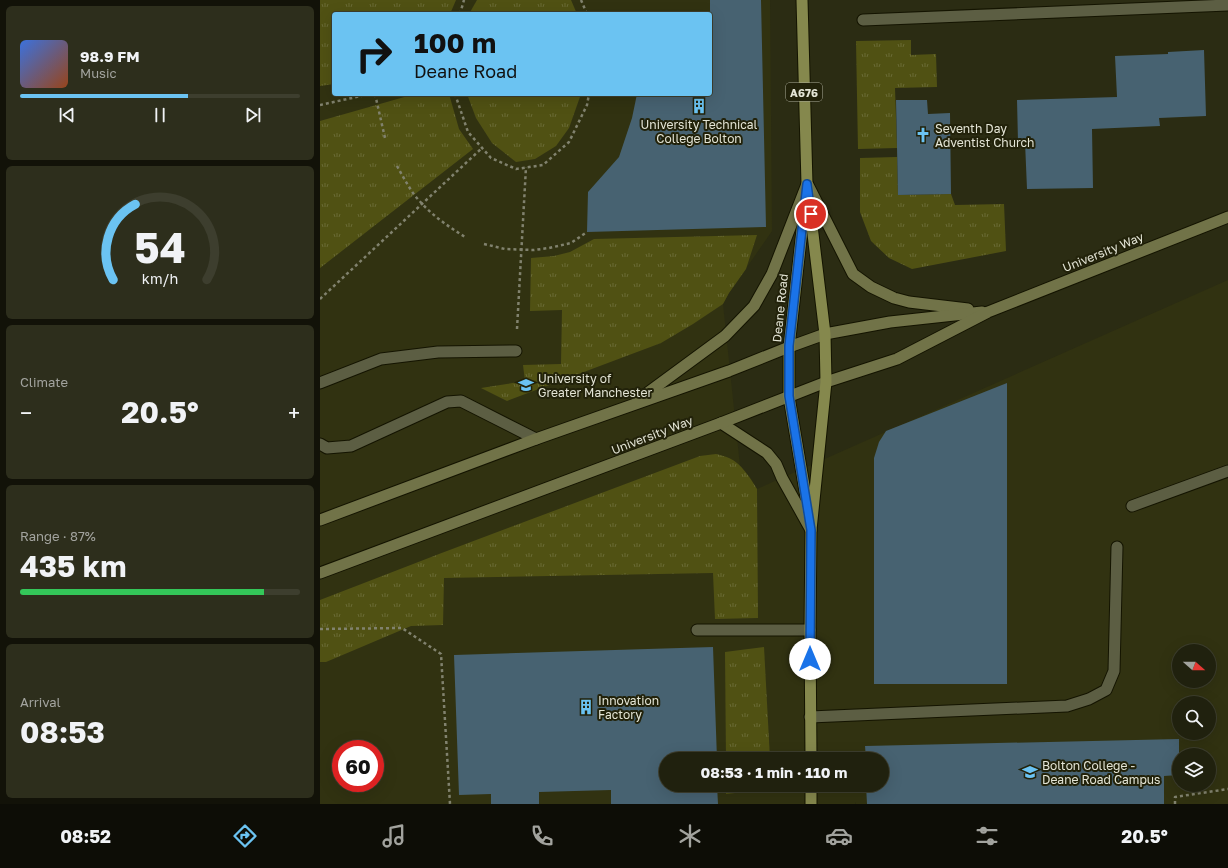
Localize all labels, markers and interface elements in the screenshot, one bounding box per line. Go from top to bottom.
text: 100 m [414,26,496,59]
icon: right [348,28,400,80]
text: 98.9 FM [80,47,139,65]
text: Deane Road [414,60,517,82]
text: Music [80,65,117,81]
road number: A676 [786,83,822,101]
building icon: University Technical College Bolton [690,97,708,115]
icon: previous [56,104,78,126]
icon: pause [149,104,171,126]
icon: next [242,104,264,126]
place label: University Technical College Bolton [641,117,758,146]
place label: Seventh Day Adventist Church [935,121,1034,150]
church icon: Seventh Day Adventist Church [914,126,932,144]
pin [794,197,828,231]
icon: arrive [800,203,822,225]
text: 54 [134,222,186,272]
street label: University Way [1060,229,1146,275]
text: km/h [142,270,178,287]
street label: Deane Road [769,273,791,343]
place label: University of Greater Manchester [538,371,653,400]
text: Climate [20,374,68,390]
school or university icon: University of Greater Manchester [517,376,535,394]
text: 20.5° [121,394,199,430]
text: − [20,399,32,426]
text: + [288,399,300,426]
street label: University Way [609,412,695,457]
text: Range · 87% [20,528,96,544]
text: 435 km [20,548,127,584]
position arrow [789,638,831,680]
north arrow [1172,644,1216,688]
map controls [1172,644,1216,792]
place label: Innovation Factory [598,693,659,722]
text: Arrival [20,694,61,710]
button: search [1172,696,1216,740]
building icon: Innovation Factory [577,698,595,716]
text: 08:53 [20,714,105,750]
speed limit sign: 60 [332,740,384,792]
button: layers [1172,748,1216,792]
place label: Bolton College - Deane Road Campus [1042,758,1160,787]
text: 08:53 · 1 min · 110 m [701,763,847,781]
school or university icon: Bolton College - Deane Road Campus [1021,763,1039,781]
icon: directions [231,822,259,850]
icon: music [380,822,408,850]
icon: phone [528,822,556,850]
icon: climate [676,822,704,850]
icon: car [825,822,853,850]
icon: filters [973,822,1001,850]
text: 08:52 [60,825,111,847]
text: 20.5° [1121,825,1168,847]

